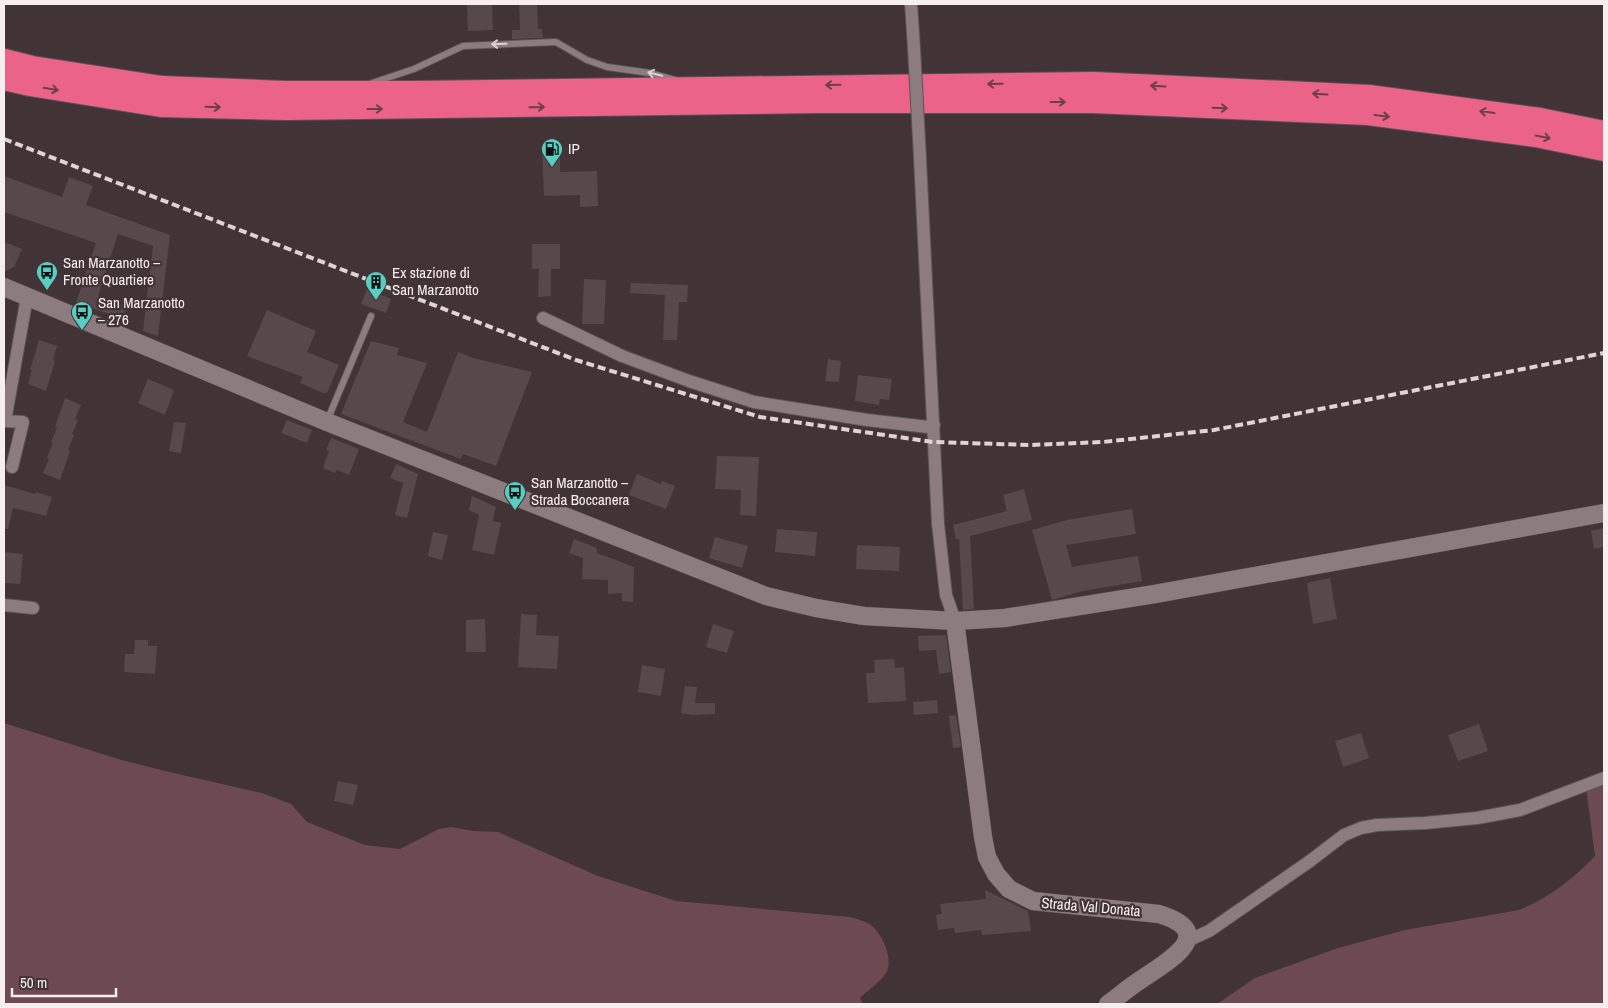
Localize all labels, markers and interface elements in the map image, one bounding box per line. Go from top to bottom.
one-way arrow [491,40,507,49]
one-way arrow [648,69,664,79]
one-way arrow [988,79,1004,89]
one-way arrow [825,80,842,90]
one-way arrow [1150,81,1166,90]
one-way arrow [43,84,59,94]
one-way arrow [1312,89,1328,98]
one-way arrow [1049,97,1065,107]
one-way arrow [529,102,545,111]
one-way arrow [204,103,220,112]
one-way arrow [1212,103,1228,112]
one-way arrow [366,104,383,114]
one-way arrow [1480,107,1496,117]
one-way arrow [1374,111,1390,121]
one-way arrow [1535,133,1551,143]
fuel station icon: IP [540,137,564,168]
place label: IP [568,138,580,159]
place label: San Marzanotto – Fronte Quartiere [63,252,160,290]
bus stop icon: San Marzanotto – Fronte Quartiere [35,260,59,291]
place label: Ex stazione di San Marzanotto [392,262,479,300]
building icon: Ex stazione di San Marzanotto [364,270,388,301]
place label: San Marzanotto – 276 [98,292,185,330]
bus stop icon: San Marzanotto – 276 [70,300,94,331]
place label: San Marzanotto – Strada Boccanera [531,472,630,510]
bus stop icon: San Marzanotto – Strada Boccanera [503,480,527,511]
street label: Strada Val Donata [1041,892,1142,921]
scale bar [12,966,116,998]
text: 50 m [20,972,47,993]

